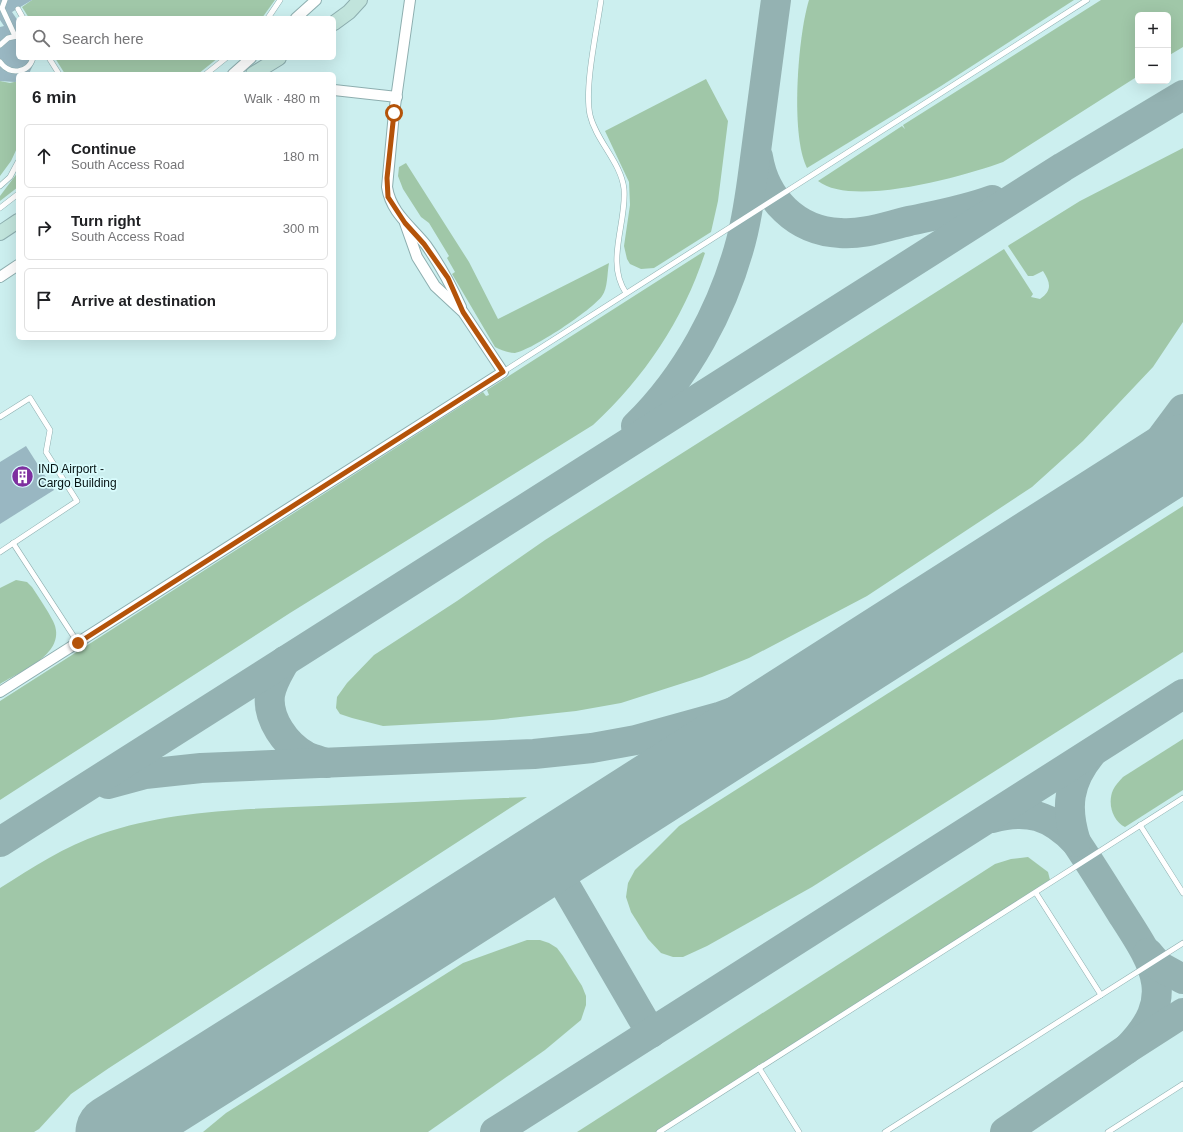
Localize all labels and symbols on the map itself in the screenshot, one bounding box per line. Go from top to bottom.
route start [385,104,403,122]
place label: IND Airport - Cargo Building [38,462,117,490]
building icon: IND Airport - Cargo Building [10,463,36,489]
route end [69,634,87,652]

